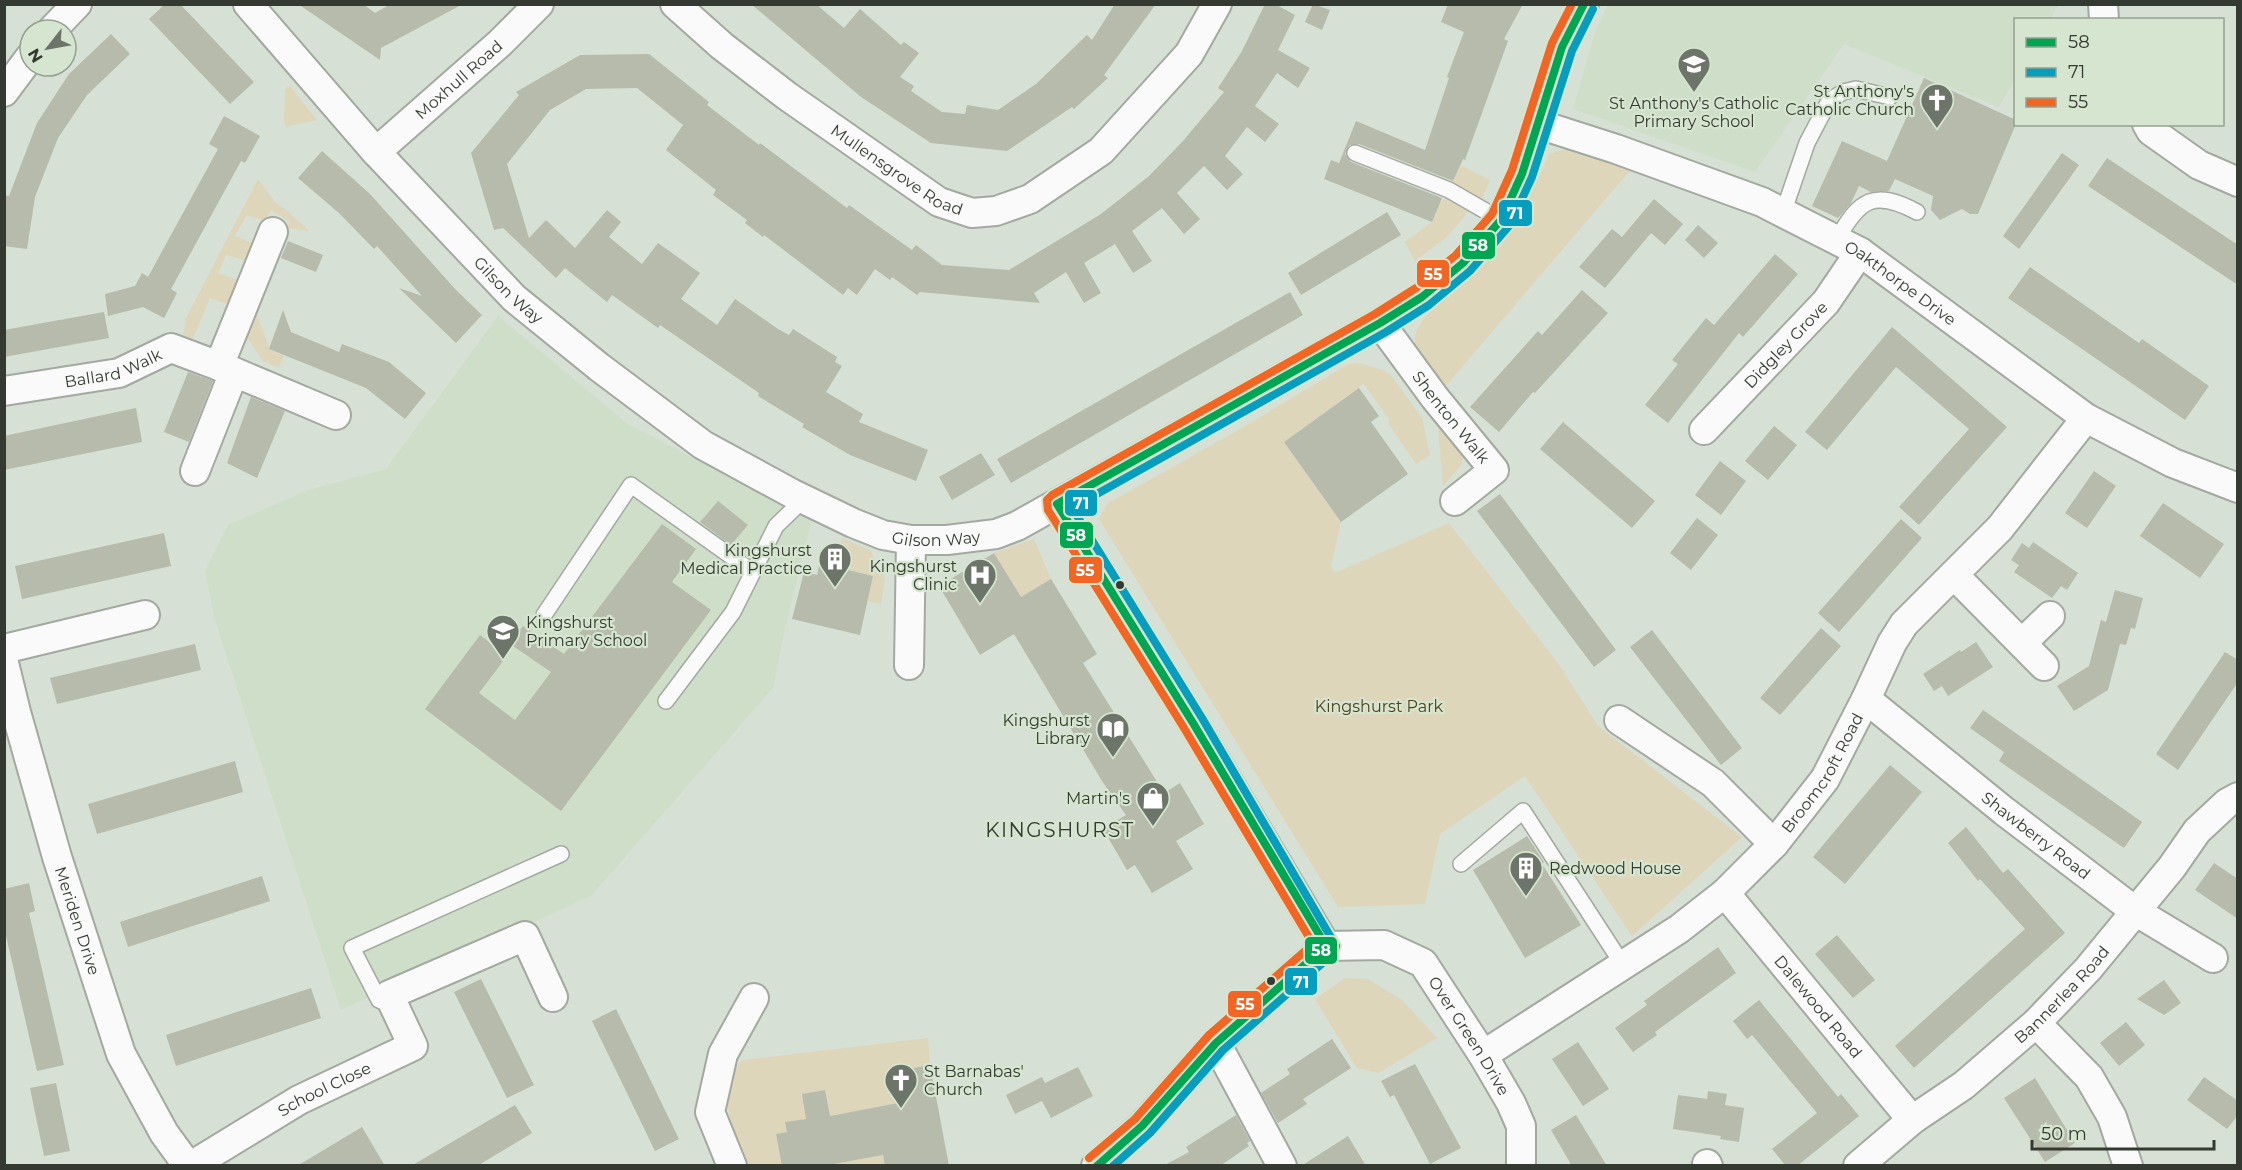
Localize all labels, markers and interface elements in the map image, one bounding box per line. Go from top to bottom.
north arrow [18,18,78,78]
legend [2014,18,2224,126]
text: 58 [2068,31,2090,53]
street label: Moxhull Road [411,36,506,123]
text: N [24,45,47,66]
school or university icon: St Anthony's Catholic Primary School [1676,46,1712,93]
text: 71 [2068,61,2085,83]
place label: St Anthony's Catholic Church [1785,82,1914,119]
church icon: St Anthony's Catholic Church [1919,82,1955,129]
text: 55 [2068,91,2088,113]
place label: St Anthony's Catholic Primary School [1609,94,1779,131]
street label: Mullensgrove Road [827,120,965,219]
line badge: 71 [1498,199,1533,227]
text: 71 [1507,204,1523,223]
line badge: 58 [1461,231,1496,260]
text: 58 [1468,236,1488,255]
street label: Oakthorpe Drive [1842,236,1960,329]
street label: Gilson Way [470,252,547,327]
line badge: 55 [1416,259,1450,288]
text: 55 [1424,265,1443,284]
street label: Didgley Grove [1740,297,1831,392]
street label: Ballard Walk [63,344,165,391]
street label: Shenton Walk [1409,367,1494,467]
line badge: 71 [1064,489,1098,517]
text: 71 [1073,494,1089,513]
line badge: 58 [1059,521,1094,549]
street label: Gilson Way [890,526,982,550]
text: 58 [1066,526,1086,545]
place label: Kingshurst Medical Practice [680,541,812,578]
building icon: Kingshurst Medical Practice [817,541,853,588]
line badge: 55 [1068,556,1103,584]
place label: Kingshurst Clinic [869,557,957,594]
hospital icon: Kingshurst Clinic [962,557,998,604]
text: 55 [1076,561,1095,580]
unlabelled marker [1114,579,1126,591]
school or university icon: Kingshurst Primary School [485,613,521,660]
place label: Kingshurst Primary School [526,613,647,650]
park label: Kingshurst Park [1315,697,1444,716]
street label: Broomcroft Road [1777,710,1867,837]
place label: Kingshurst Library [1002,711,1090,748]
library icon: Kingshurst Library [1095,711,1131,758]
shop icon: Martin's [1135,780,1171,827]
street label: Shawberry Road [1978,787,2094,883]
place label: Martin's [1066,789,1130,808]
district label: KINGSHURST [985,818,1135,842]
building icon: Redwood House [1508,850,1544,897]
place label: Redwood House [1549,859,1681,878]
street label: Meriden Drive [51,864,104,977]
line badge: 58 [1304,936,1338,965]
text: 58 [1311,941,1331,960]
street label: Bannerlea Road [2010,942,2113,1047]
street label: Dalewood Road [1771,951,1866,1062]
line badge: 71 [1284,967,1318,996]
text: 71 [1293,973,1309,992]
street label: Over Green Drive [1425,973,1514,1099]
unlabelled marker [1265,975,1277,987]
line badge: 55 [1227,990,1262,1018]
text: 55 [1236,995,1255,1014]
street label: School Close [274,1058,374,1120]
church icon: St Barnabas' Church [883,1062,919,1109]
place label: St Barnabas' Church [924,1062,1024,1099]
scale bar [2032,1113,2214,1151]
text: 50 m [2041,1123,2087,1145]

